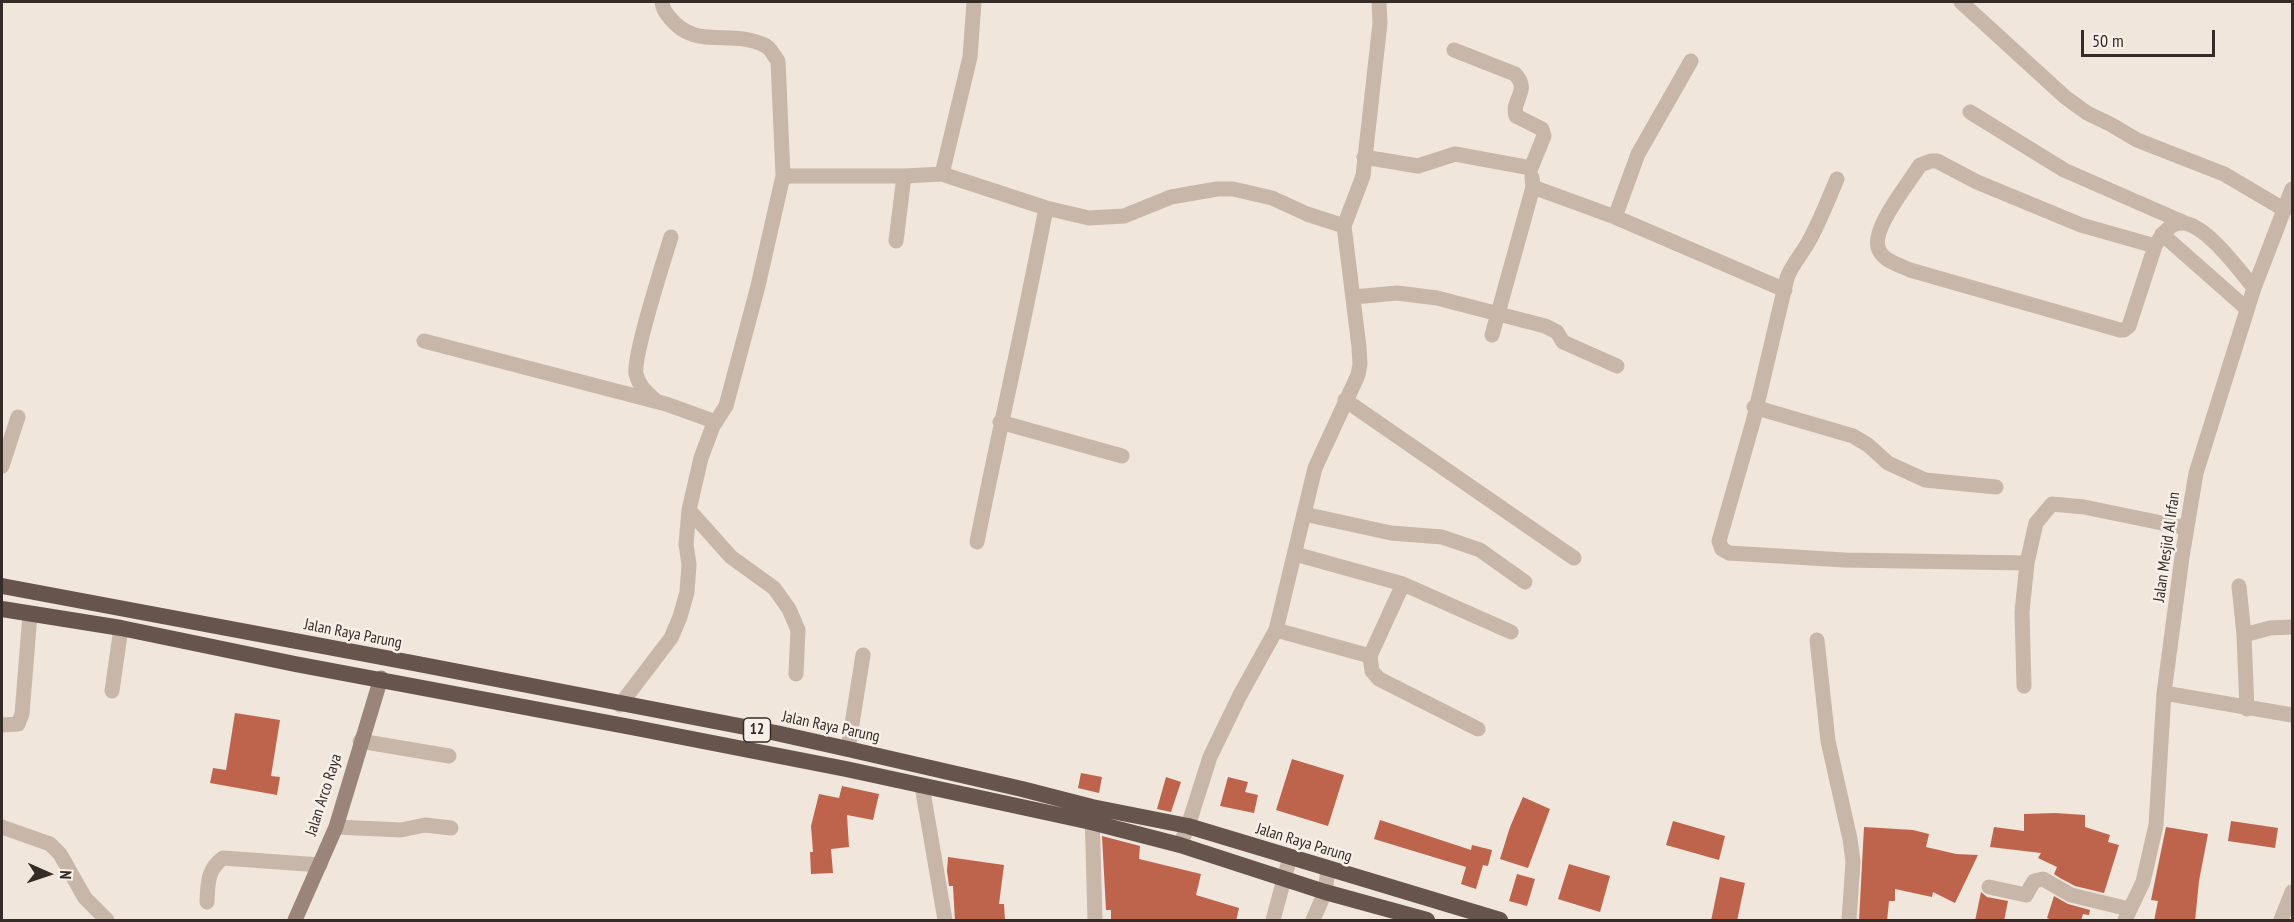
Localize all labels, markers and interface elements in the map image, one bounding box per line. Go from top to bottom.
scale bar [2084,18,2218,56]
text: 50 m [2092,29,2124,52]
street label: Jalan Mesjid Al Irfan [2150,491,2184,603]
street label: Jalan Raya Parung [303,615,403,653]
street label: Jalan Raya Parung [781,707,881,747]
road number: 12 [744,718,771,742]
street label: Jalan Arco Raya [302,752,346,838]
street label: Jalan Raya Parung [1254,819,1354,867]
north arrow [18,844,78,904]
text: N [56,870,76,880]

